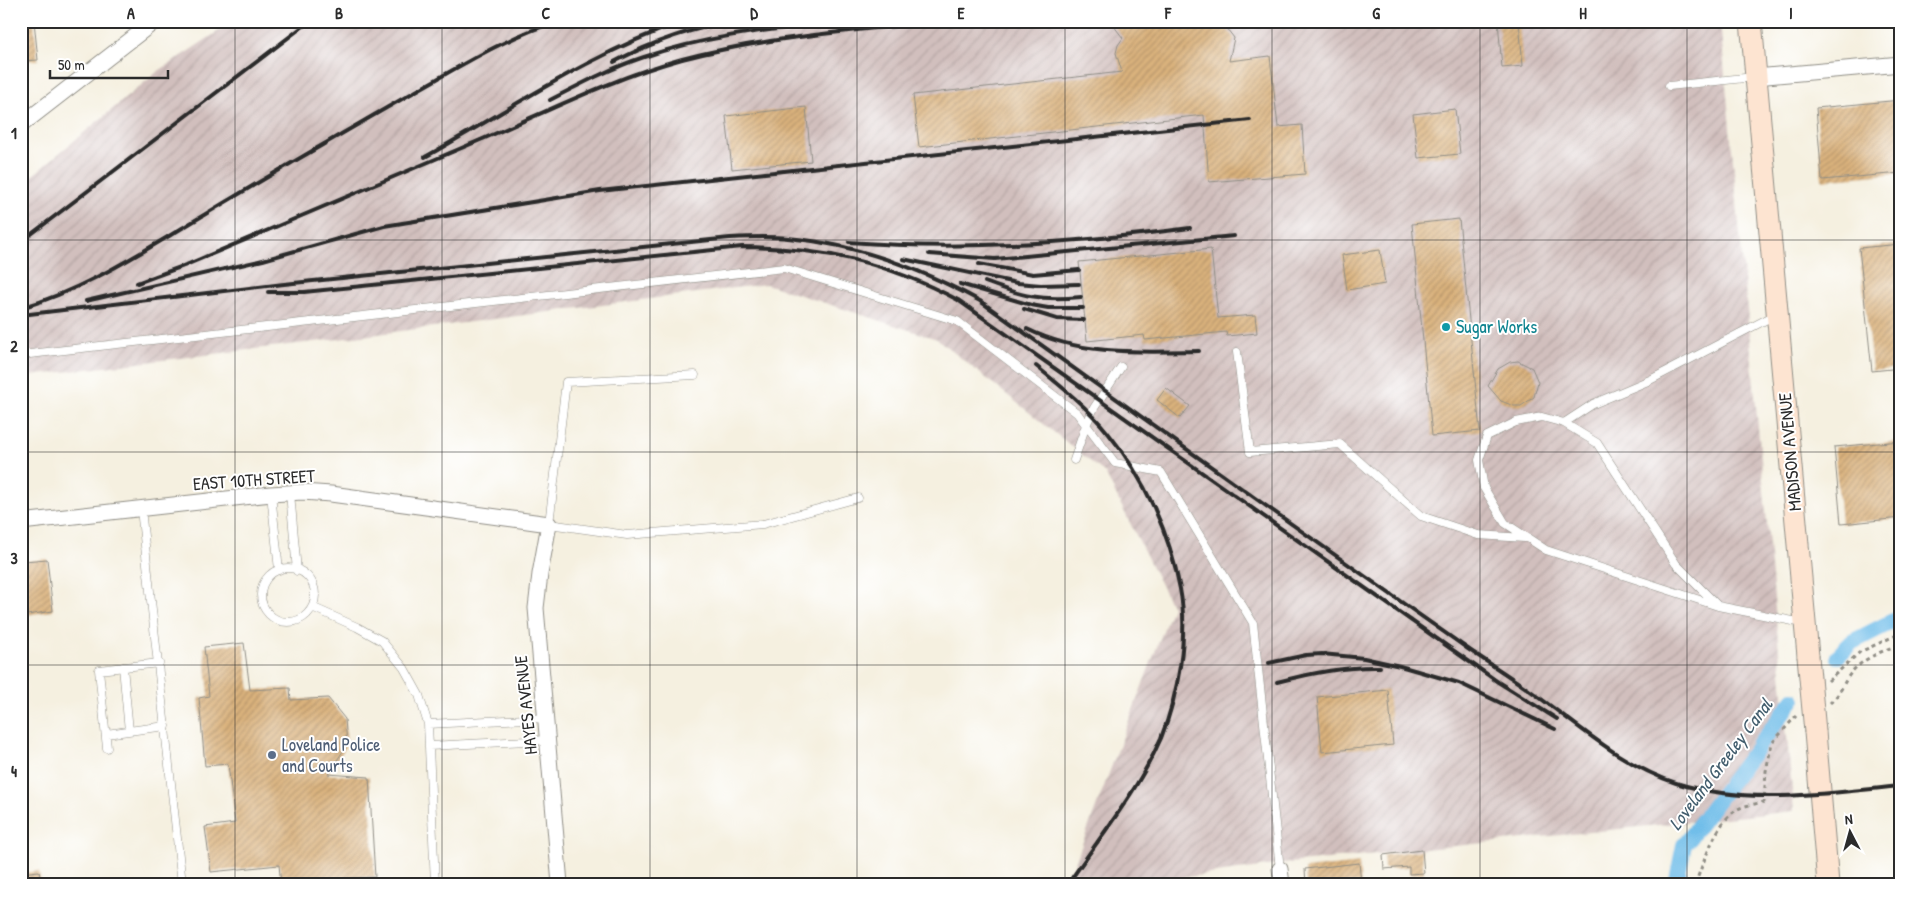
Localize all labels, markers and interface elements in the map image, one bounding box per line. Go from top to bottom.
text: A [127,2,135,24]
text: B [335,2,343,24]
text: C [542,2,551,24]
text: D [750,2,758,24]
text: E [957,2,965,24]
text: F [1164,2,1172,24]
text: G [1372,2,1380,24]
text: H [1579,2,1587,24]
text: I [1789,2,1793,24]
scale bar [50,48,168,80]
text: 50 m [58,54,85,75]
text: 1 [11,122,17,144]
place label: Sugar Works [1456,314,1537,339]
marker: Sugar Works [1440,321,1452,333]
text: 2 [10,335,18,357]
street label: MADISON AVENUE [1772,392,1807,512]
street label: EAST 10TH STREET [192,463,316,496]
text: 3 [10,547,18,569]
street label: HAYES AVENUE [508,654,543,756]
water label: Loveland Greeley Canal [1662,692,1779,835]
place label: Loveland Police and Courts [282,732,380,778]
marker: Loveland Police and Courts [266,749,278,761]
text: 4 [11,760,17,782]
north arrow [1824,808,1874,858]
text: N [1844,809,1854,828]

